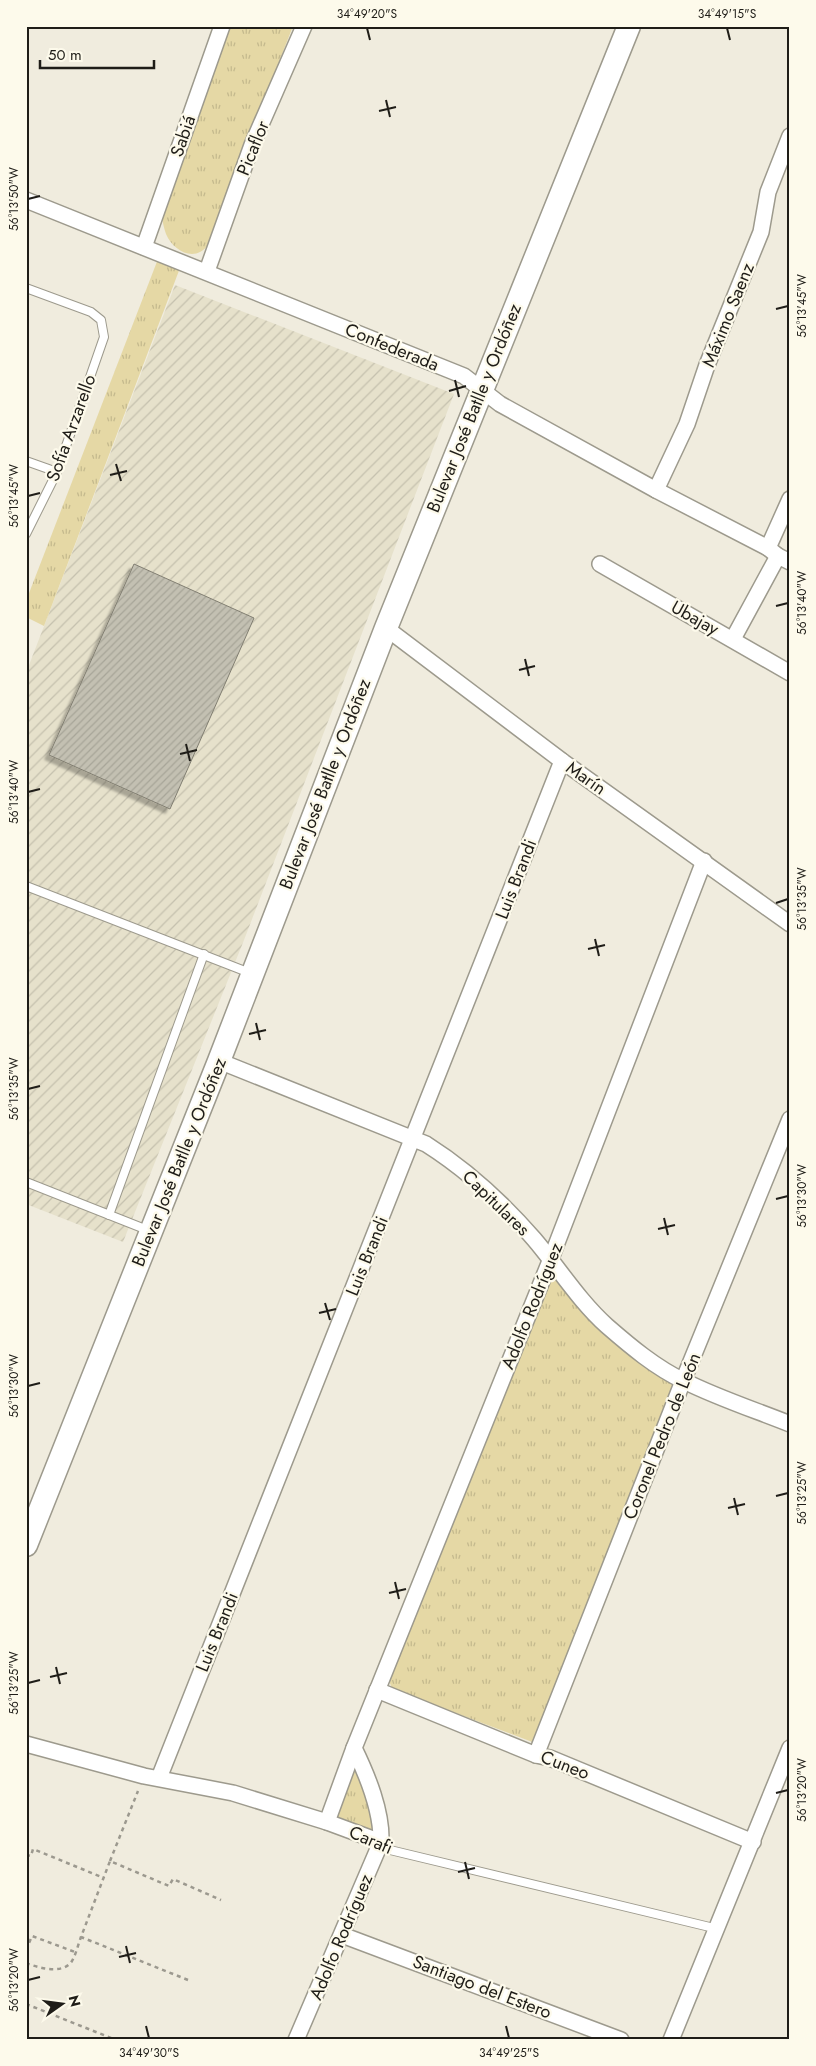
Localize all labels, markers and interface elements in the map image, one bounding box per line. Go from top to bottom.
text: 34°49'20"S [337,5,398,23]
text: 34°49'15"S [698,5,757,23]
scale bar [40,38,154,70]
text: 50 m [48,44,82,66]
street label: Sabiá [164,112,202,160]
street label: Picaflor [230,116,276,179]
text: 56°13'50"W [5,167,23,231]
street label: Máximo Saenz [695,258,761,371]
text: 56°13'45"W [793,274,811,338]
street label: Bulevar José Batlle y Ordóñez [420,299,528,516]
street label: Confederada [341,316,443,378]
street label: Sofía Arzarello [40,371,102,485]
text: 56°13'45"W [5,464,23,528]
text: 56°13'40"W [793,571,811,635]
street label: Ubajay [666,594,724,642]
street label: Bulevar José Batlle y Ordóñez [273,674,377,893]
street label: Marín [561,755,611,801]
text: 56°13'40"W [5,760,23,824]
street label: Luis Brandi [489,835,543,923]
text: 56°13'35"W [793,867,811,931]
street label: Bulevar José Batlle y Ordóñez [125,1053,233,1270]
text: 56°13'35"W [5,1057,23,1121]
street label: Capitulares [456,1164,536,1242]
text: 56°13'30"W [793,1164,811,1228]
street label: Luis Brandi [339,1212,395,1300]
street label: Adolfo Rodríguez [495,1238,570,1373]
street label: Coronel Pedro de León [617,1349,707,1523]
text: 56°13'30"W [5,1354,23,1418]
text: 56°13'25"W [793,1461,811,1525]
street label: Luis Brandi [189,1588,245,1676]
text: 56°13'25"W [5,1651,23,1715]
street label: Cuneo [537,1744,593,1786]
text: 56°13'20"W [793,1758,811,1822]
street label: Carafi [345,1819,397,1861]
street label: Adolfo Rodríguez [303,1869,380,2004]
text: 56°13'20"W [5,1948,23,2012]
street label: Santiago del Estero [409,1949,555,2025]
north arrow [38,1978,88,2028]
text: N [64,1993,86,2009]
text: 34°49'30"S [119,2044,179,2062]
text: 34°49'25"S [479,2044,539,2062]

